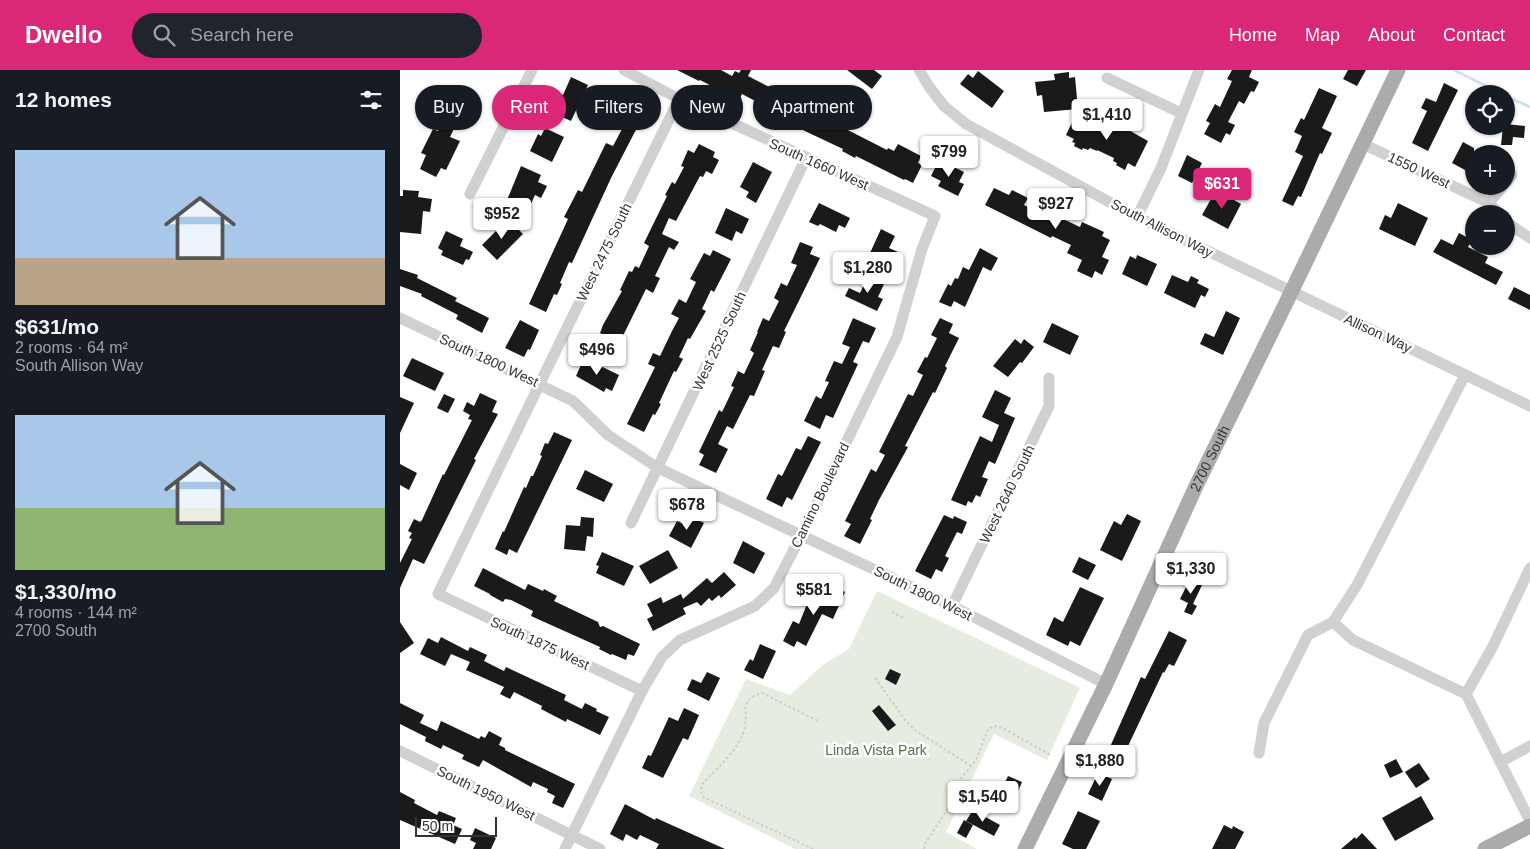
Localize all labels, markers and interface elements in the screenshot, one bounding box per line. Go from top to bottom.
search box [132,13,482,58]
text: Dwello [25,21,102,48]
icon: search [150,21,178,49]
text: Search here [190,24,294,45]
text: Home [1229,25,1277,45]
text: Map [1305,25,1340,45]
text: About [1368,25,1415,45]
text: Contact [1443,25,1505,45]
chip: Buy [415,85,482,130]
chip: Rent [492,85,566,130]
chip: Filters [576,85,661,130]
chip: New [671,85,743,130]
chip: Apartment [753,85,872,130]
map controls [1465,85,1515,255]
button: locate [1465,85,1515,135]
icon: filters [357,86,385,114]
text: 12 homes [15,88,112,111]
pin: $1,410 [1066,98,1148,141]
text: $1,410 [1083,106,1131,123]
street label: South 1660 West [767,135,871,193]
pin: $799 [919,136,979,178]
text: $799 [931,143,967,160]
button: + [1465,145,1515,195]
street label: 1550 West [1385,149,1453,191]
pin: $631 [1192,168,1252,210]
text: $631 [1204,175,1240,192]
icon: home [155,183,245,273]
pin: $927 [1026,188,1086,230]
text: $927 [1038,195,1074,212]
street label: South Allison Way [1108,195,1216,261]
pin: $952 [472,198,532,240]
street label: West 2475 South [573,200,635,304]
text: $952 [484,205,520,222]
button: − [1465,205,1515,255]
pin: $1,280 [827,252,909,294]
text: $1,280 [844,259,892,276]
street label: West 2525 South [689,289,749,393]
street label: Allison Way [1342,310,1414,356]
text: $631/mo [15,315,99,338]
street label: South 1800 West [437,330,541,390]
pin: $496 [567,334,627,376]
text: 2 rooms · 64 m² [15,339,128,356]
text: $496 [579,341,615,358]
text: South Allison Way [15,357,143,374]
street label: 2700 South [1187,423,1233,494]
street label: Camino Boulevard [788,440,852,550]
street label: West 2640 South [976,442,1038,546]
icon: home [155,448,245,538]
pin: $678 [657,488,717,531]
text: $678 [669,496,705,513]
pin: $1,330 [1150,552,1232,595]
text: $1,330 [1167,560,1215,577]
street label: South 1800 West [871,562,975,624]
pin: $581 [784,574,844,616]
text: $1,330/mo [15,580,117,603]
text: $581 [796,581,832,598]
text: 4 rooms · 144 m² [15,604,137,621]
street label: South 1875 West [488,613,592,673]
text: 2700 South [15,622,97,639]
park label: Linda Vista Park [825,742,928,758]
pin: $1,880 [1059,744,1141,787]
text: $1,880 [1076,752,1124,769]
street label: South 1950 West [434,762,538,824]
pin: $1,540 [942,780,1024,823]
text: $1,540 [959,788,1007,805]
scale bar [415,814,498,837]
text: 50 m [422,818,453,834]

